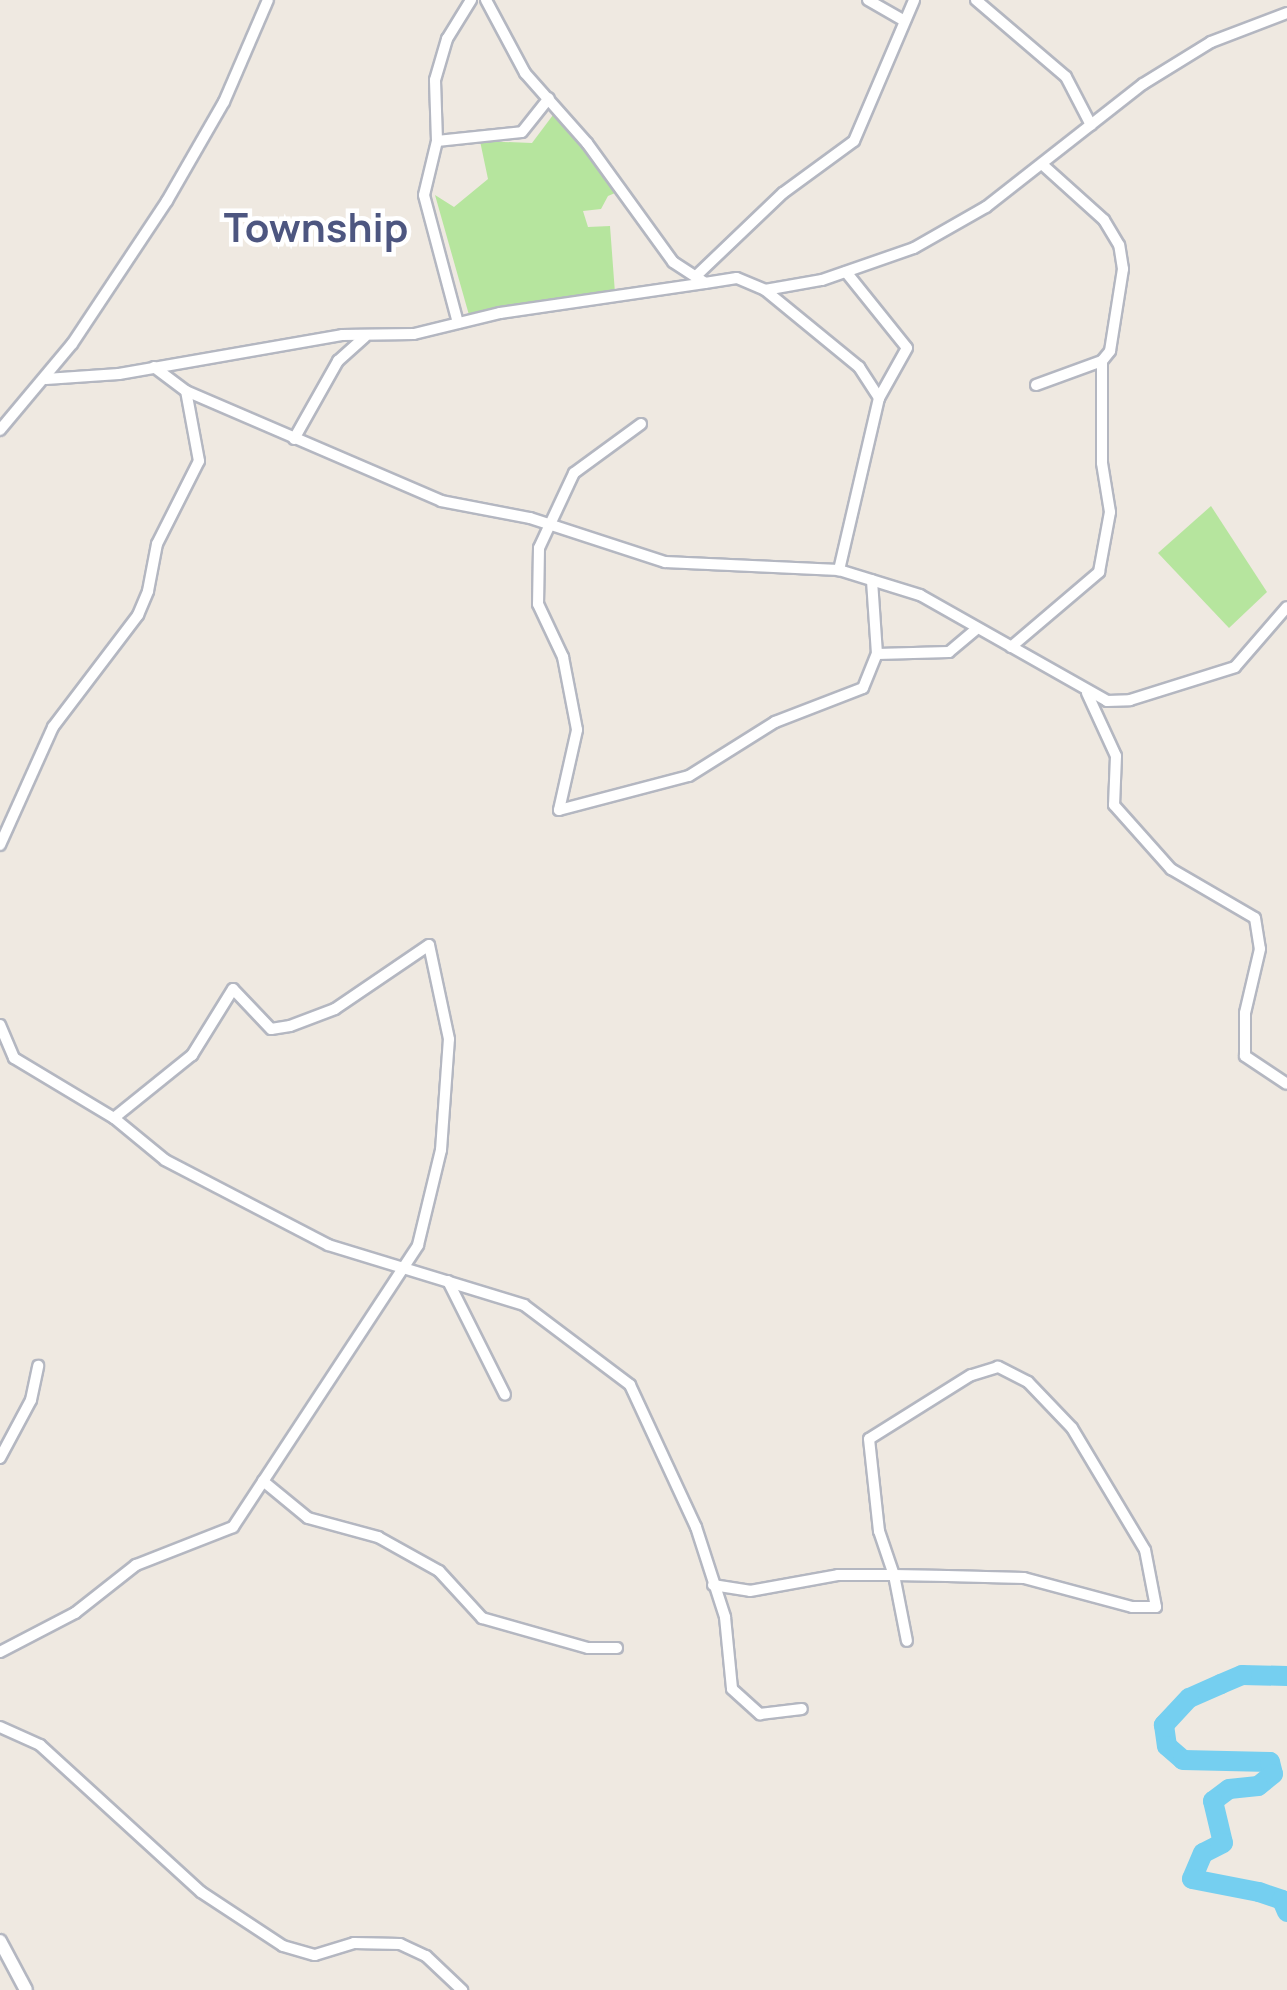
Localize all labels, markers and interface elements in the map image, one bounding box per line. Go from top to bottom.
district label: Township [224,203,408,251]

